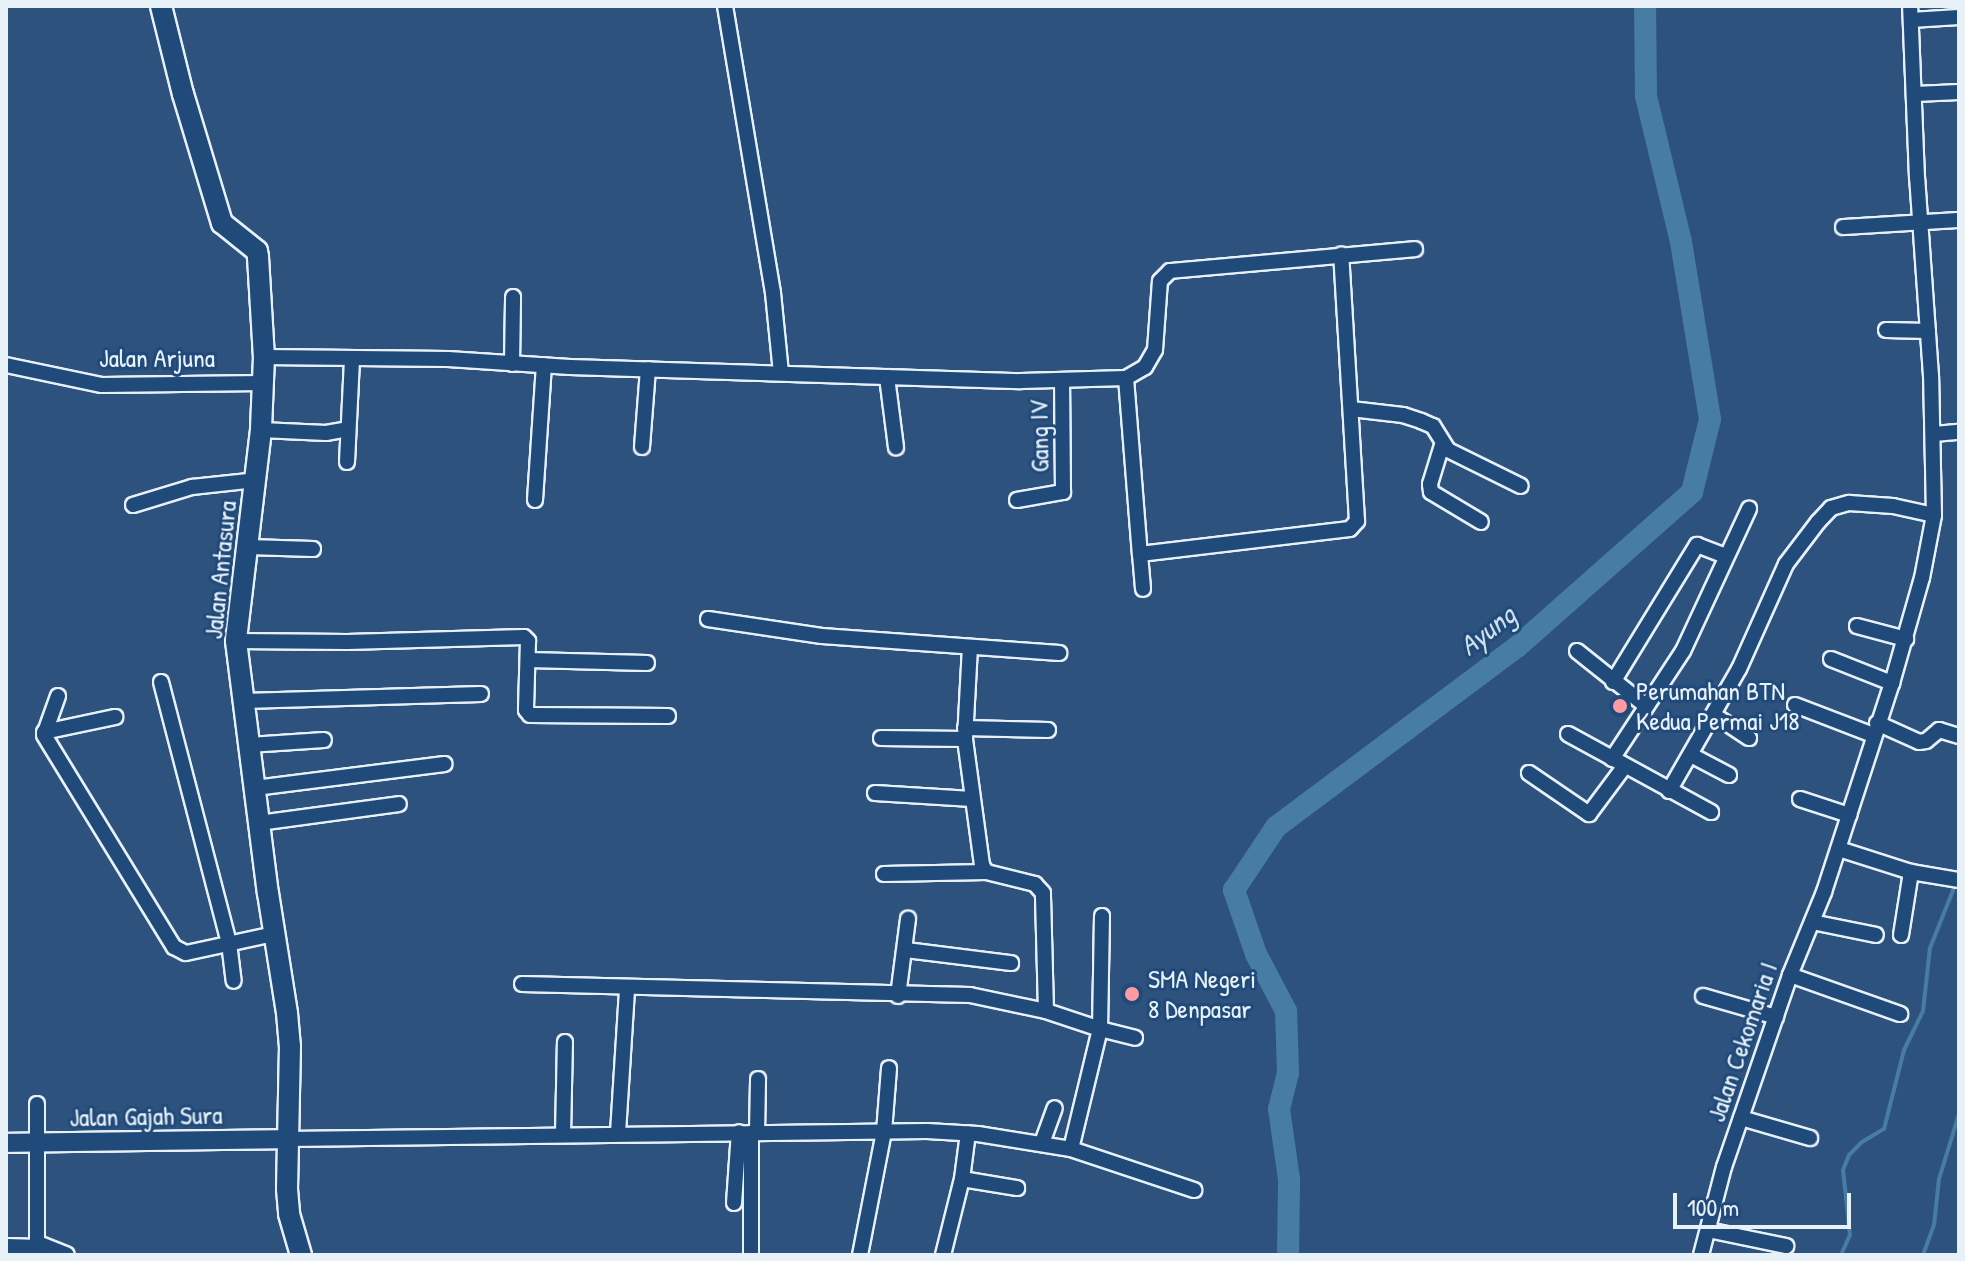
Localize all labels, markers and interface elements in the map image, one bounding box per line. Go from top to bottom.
street label: Jalan Arjuna [99,342,215,374]
street label: Gang IV [1023,399,1055,473]
street label: Jalan Antasura [197,499,243,641]
water label: Ayung [1452,598,1522,662]
place label: Perumahan BTN Kedua Permai J18 [1636,675,1800,736]
marker: Perumahan BTN Kedua Permai J18 [1611,697,1629,715]
street label: Jalan Cekomaria I [1700,958,1784,1126]
place label: SMA Negeri 8 Denpasar [1148,963,1256,1024]
marker: SMA Negeri 8 Denpasar [1123,985,1141,1003]
street label: Jalan Gajah Sura [69,1099,223,1133]
scale bar [1677,1177,1855,1227]
text: 100 m [1687,1191,1739,1223]

